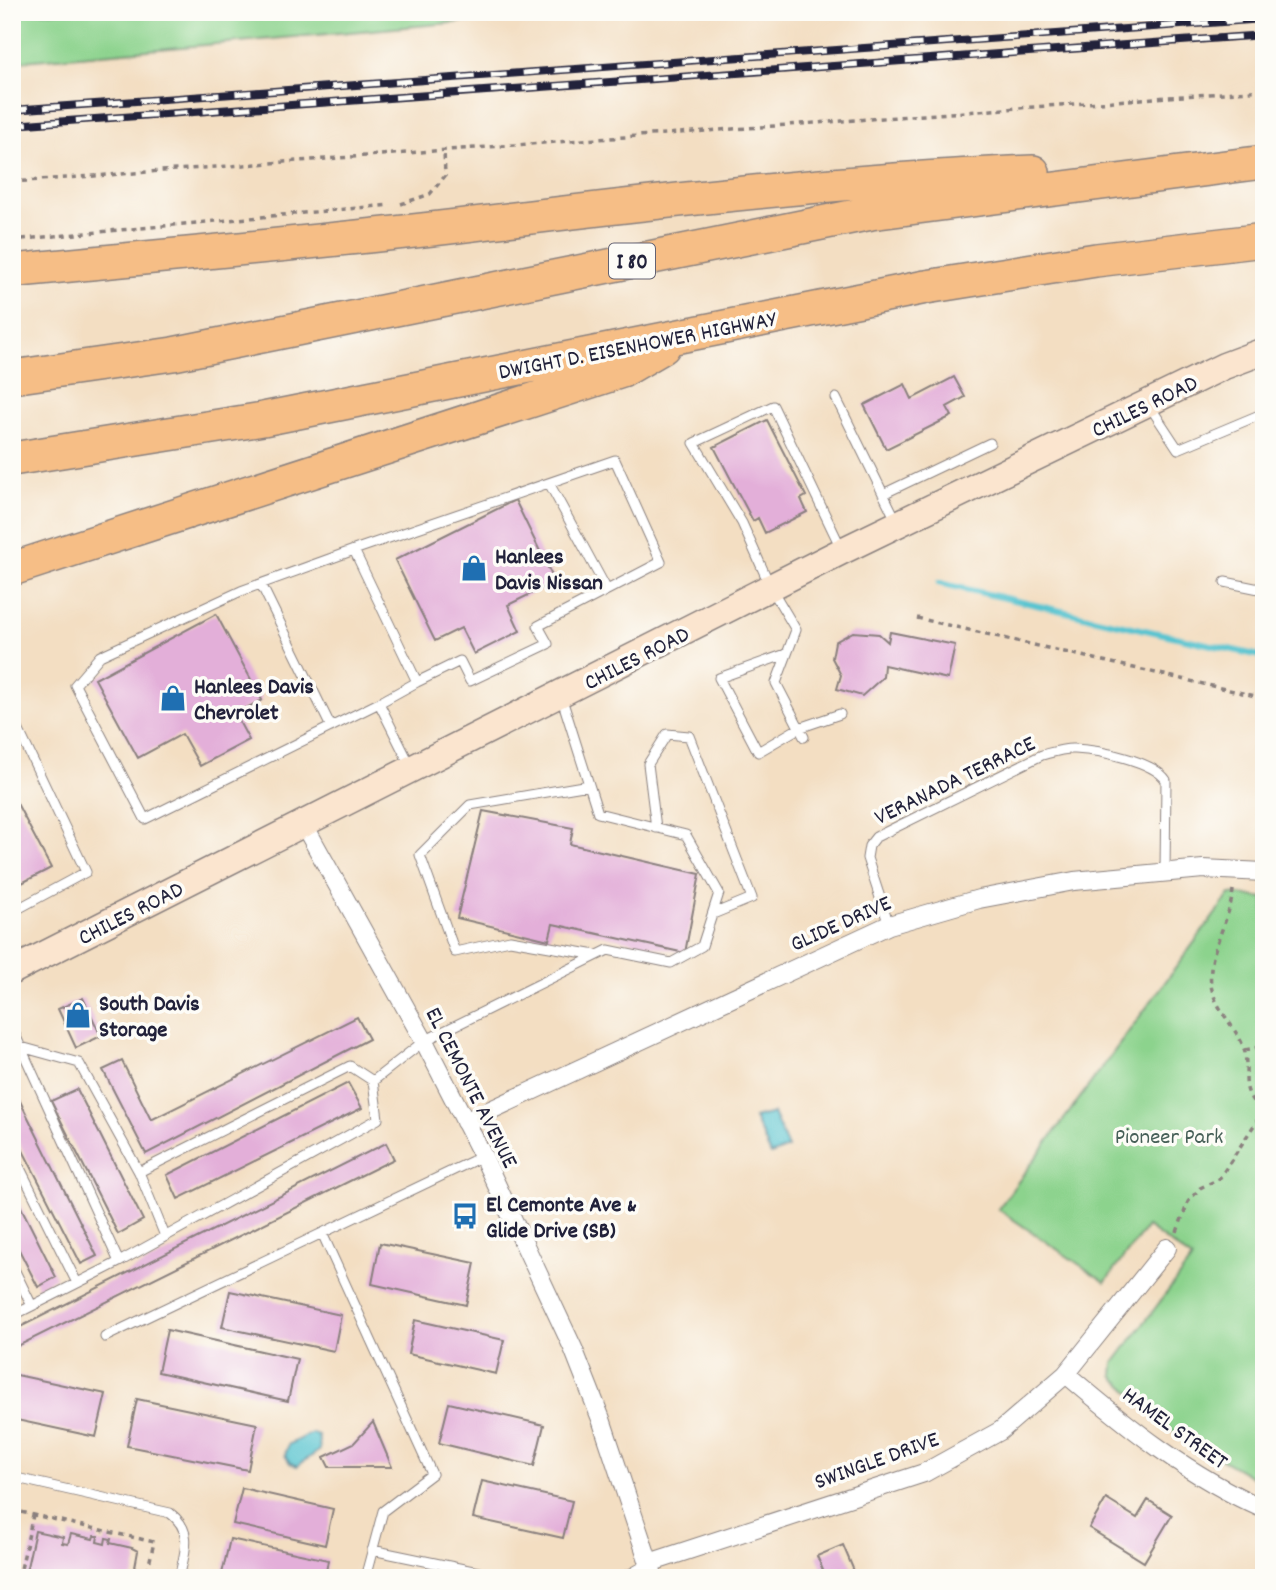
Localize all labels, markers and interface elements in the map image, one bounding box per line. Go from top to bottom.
road number: I 80 [609,244,655,278]
street label: DWIGHT D. EISENHOWER HIGHWAY [496,304,780,391]
street label: CHILES ROAD [1087,368,1204,448]
place label: Hanlees Davis Nissan [495,542,603,601]
shop icon: Hanlees Davis Nissan [459,553,489,583]
street label: CHILES ROAD [579,619,696,701]
place label: Hanlees Davis Chevrolet [194,672,314,731]
shop icon: Hanlees Davis Chevrolet [158,683,188,713]
street label: VERANADA TERRACE [870,729,1042,835]
street label: CHILES ROAD [73,874,190,956]
street label: GLIDE DRIVE [786,888,898,962]
place label: South Davis Storage [99,989,200,1048]
shop icon: South Davis Storage [63,1000,93,1030]
street label: EL CEMONTE AVENUE [415,1002,525,1175]
park label: Pioneer Park [1115,1122,1223,1155]
place label: El Cemonte Ave & Glide Drive (SB) [486,1190,637,1249]
bus stop icon: El Cemonte Ave & Glide Drive (SB) [450,1201,480,1231]
street label: HAMEL STREET [1114,1380,1234,1479]
street label: SWINGLE DRIVE [810,1424,945,1500]

